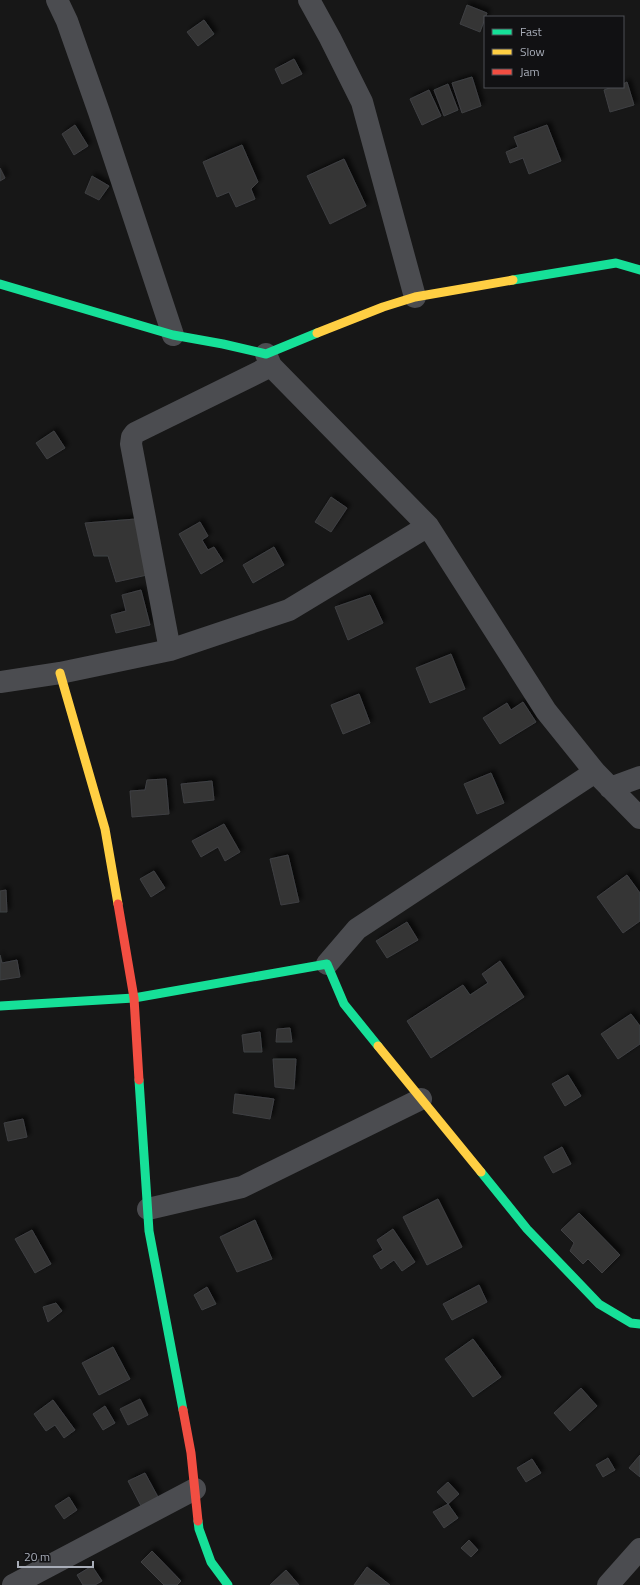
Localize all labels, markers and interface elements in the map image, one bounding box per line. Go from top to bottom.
legend [484,16,624,88]
text: Fast [520,22,543,41]
text: Slow [520,42,545,61]
text: Jam [520,62,540,81]
scale bar [18,1543,93,1569]
text: 20 m [24,1547,50,1566]

